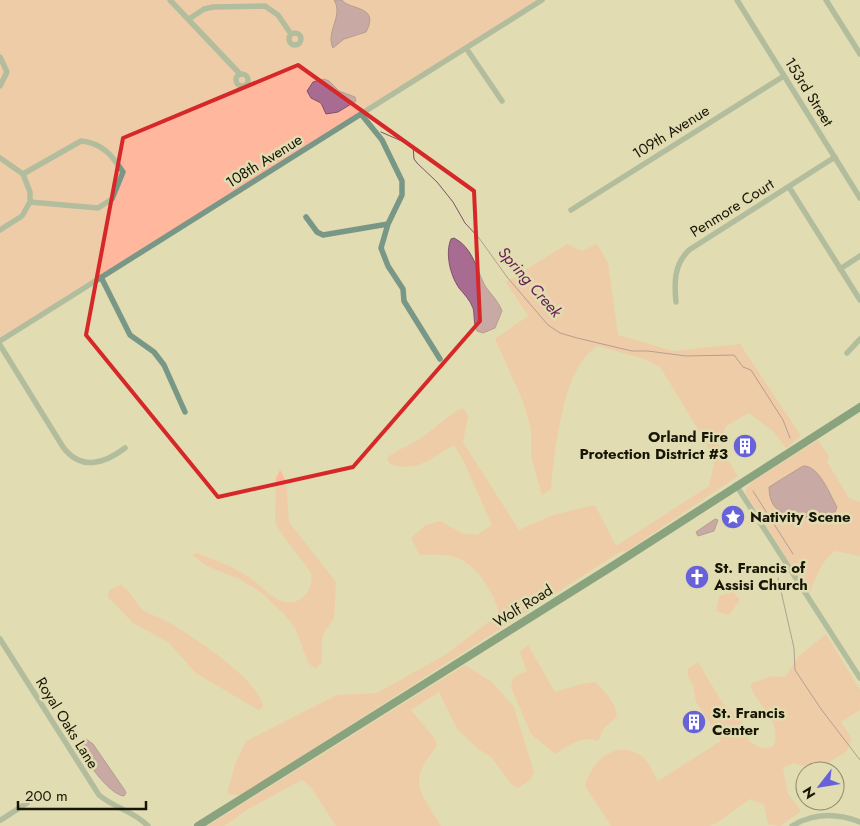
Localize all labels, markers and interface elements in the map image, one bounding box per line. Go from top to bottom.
street label: 153rd Street [779,53,839,131]
street label: 109th Avenue [628,99,714,164]
street label: 108th Avenue [221,129,307,193]
street label: Penmore Court [686,173,779,243]
water label: Spring Creek [493,242,568,323]
place label: Orland Fire Protection District #3 [579,426,728,465]
building icon: Orland Fire Protection District #3 [732,433,758,459]
place icon: Nativity Scene [720,504,746,530]
place label: Nativity Scene [750,506,851,528]
place label: St. Francis of Assisi Church [713,557,808,596]
church icon: St. Francis of Assisi Church [684,564,710,590]
street label: Wolf Road [489,579,557,633]
street label: Royal Oaks Lane [30,673,104,773]
place label: St. Francis Center [712,702,785,741]
building icon: St. Francis Center [681,709,707,735]
north arrow [795,761,845,811]
scale bar [18,778,145,810]
text: N [797,783,820,803]
text: 200 m [25,785,68,807]

